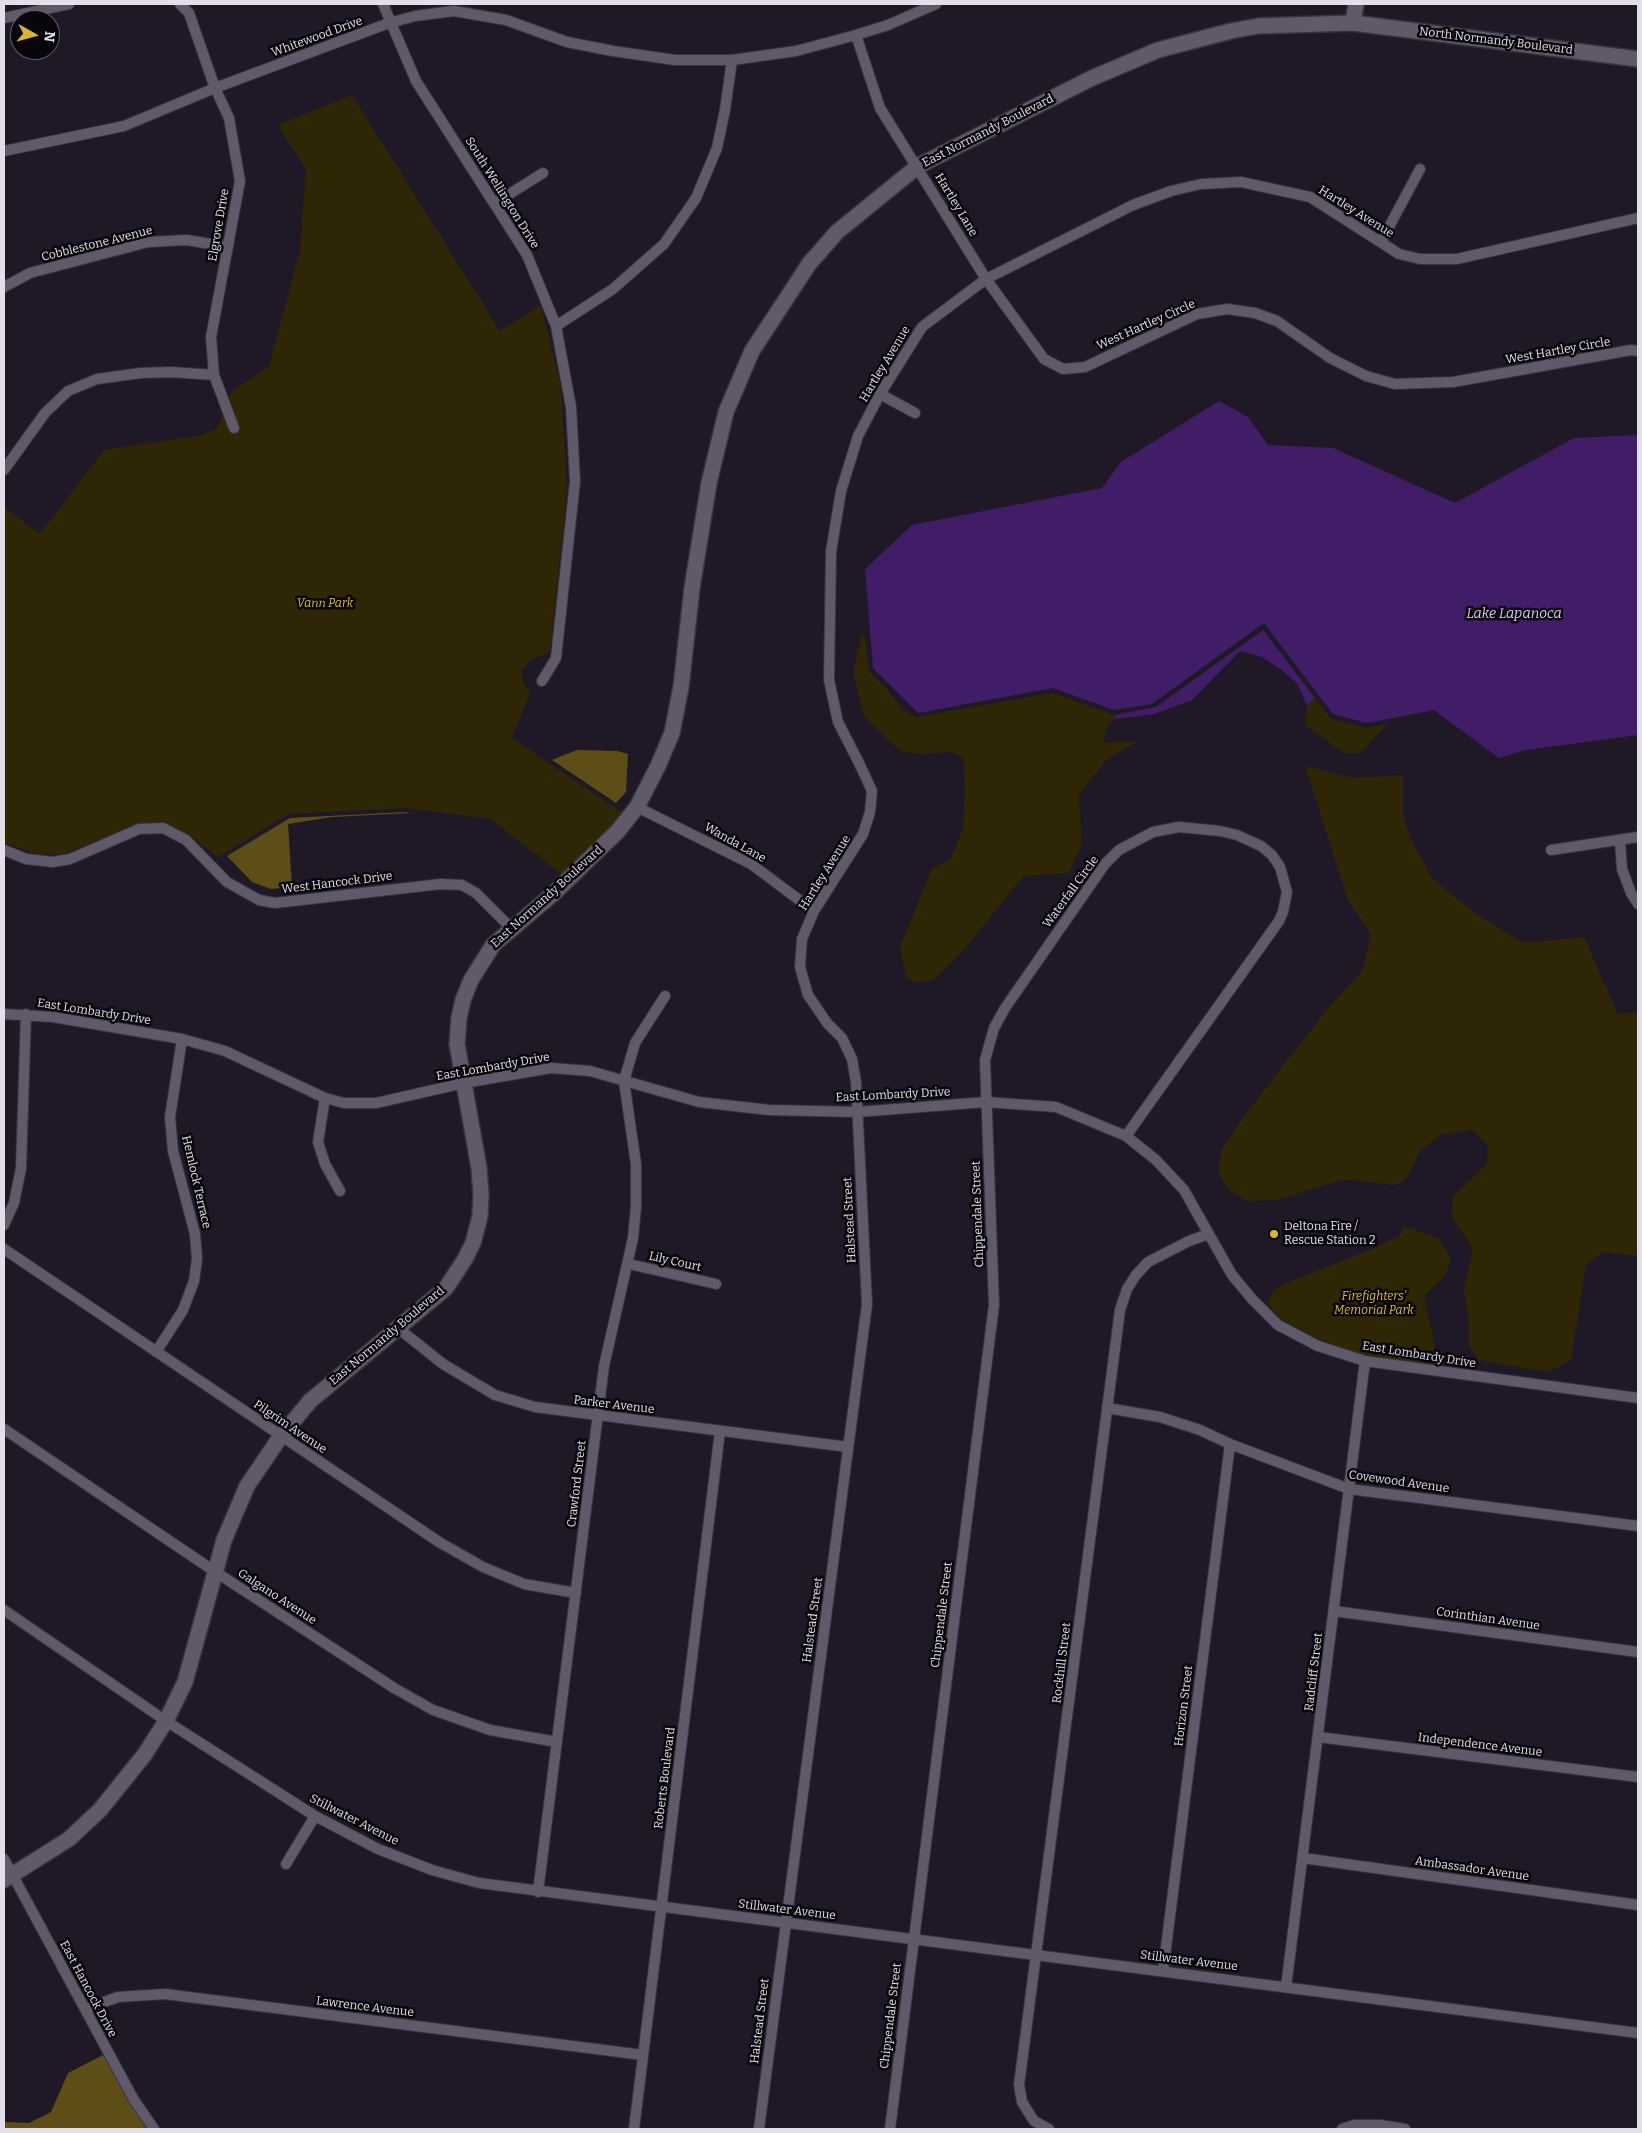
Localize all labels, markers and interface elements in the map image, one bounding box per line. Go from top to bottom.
north arrow [10,10,60,60]
street label: Whitewood Drive [269,14,365,60]
street label: North Normandy Boulevard [1418,24,1574,58]
text: N [40,30,58,43]
street label: East Normandy Boulevard [920,92,1056,170]
street label: South Wellington Drive [462,135,542,251]
street label: Hartley Lane [932,171,980,239]
street label: Hartley Avenue [1316,183,1396,241]
street label: Elgrove Drive [206,187,232,263]
street label: Cobblestone Avenue [40,223,154,265]
street label: West Hartley Circle [1094,297,1198,353]
street label: Hartley Avenue [857,323,913,405]
street label: West Hartley Circle [1504,335,1612,367]
park label: Vann Park [297,597,353,611]
water label: Lake Lapanoca [1466,606,1562,622]
street label: Wanda Lane [702,820,768,866]
street label: Hartley Avenue [796,833,854,913]
street label: East Normandy Boulevard [488,843,606,951]
street label: Waterfall Circle [1040,853,1102,931]
street label: West Hancock Drive [281,869,393,897]
street label: East Lombardy Drive [36,996,152,1028]
street label: East Lombardy Drive [435,1050,551,1084]
street label: East Lombardy Drive [835,1085,951,1105]
street label: Hemlock Terrace [178,1134,214,1230]
street label: Chippendale Street [969,1160,987,1268]
street label: Halstead Street [841,1177,859,1263]
place label: Deltona Fire / Rescue Station 2 [1284,1220,1375,1248]
marker: Deltona Fire / Rescue Station 2 [1268,1228,1280,1240]
street label: Lily Court [647,1249,703,1275]
street label: East Normandy Boulevard [327,1284,447,1388]
park label: Firefighters' Memorial Park [1334,1290,1414,1318]
street label: East Lombardy Drive [1361,1339,1477,1371]
street label: Parker Avenue [573,1393,655,1417]
street label: Pilgrim Avenue [251,1397,329,1457]
street label: Crawford Street [565,1440,589,1528]
street label: Covewood Avenue [1348,1468,1450,1496]
street label: Chippendale Street [928,1561,956,1669]
street label: Galgano Avenue [235,1566,319,1628]
street label: Halstead Street [800,1577,826,1663]
street label: Corinthian Avenue [1435,1605,1541,1633]
street label: Rockhill Street [1050,1622,1074,1704]
street label: Radcliff Street [1302,1632,1326,1712]
street label: Horizon Street [1172,1665,1196,1747]
street label: Roberts Boulevard [652,1726,678,1830]
street label: Independence Avenue [1417,1730,1543,1760]
street label: Stillwater Avenue [307,1791,401,1849]
street label: Ambassador Avenue [1414,1854,1530,1884]
street label: Stillwater Avenue [737,1897,837,1923]
street label: East Hancock Drive [56,1938,120,2040]
street label: Stillwater Avenue [1139,1948,1239,1974]
street label: Chippendale Street [877,1962,905,2070]
street label: Halstead Street [748,1978,772,2064]
street label: Lawrence Avenue [315,1994,415,2020]

